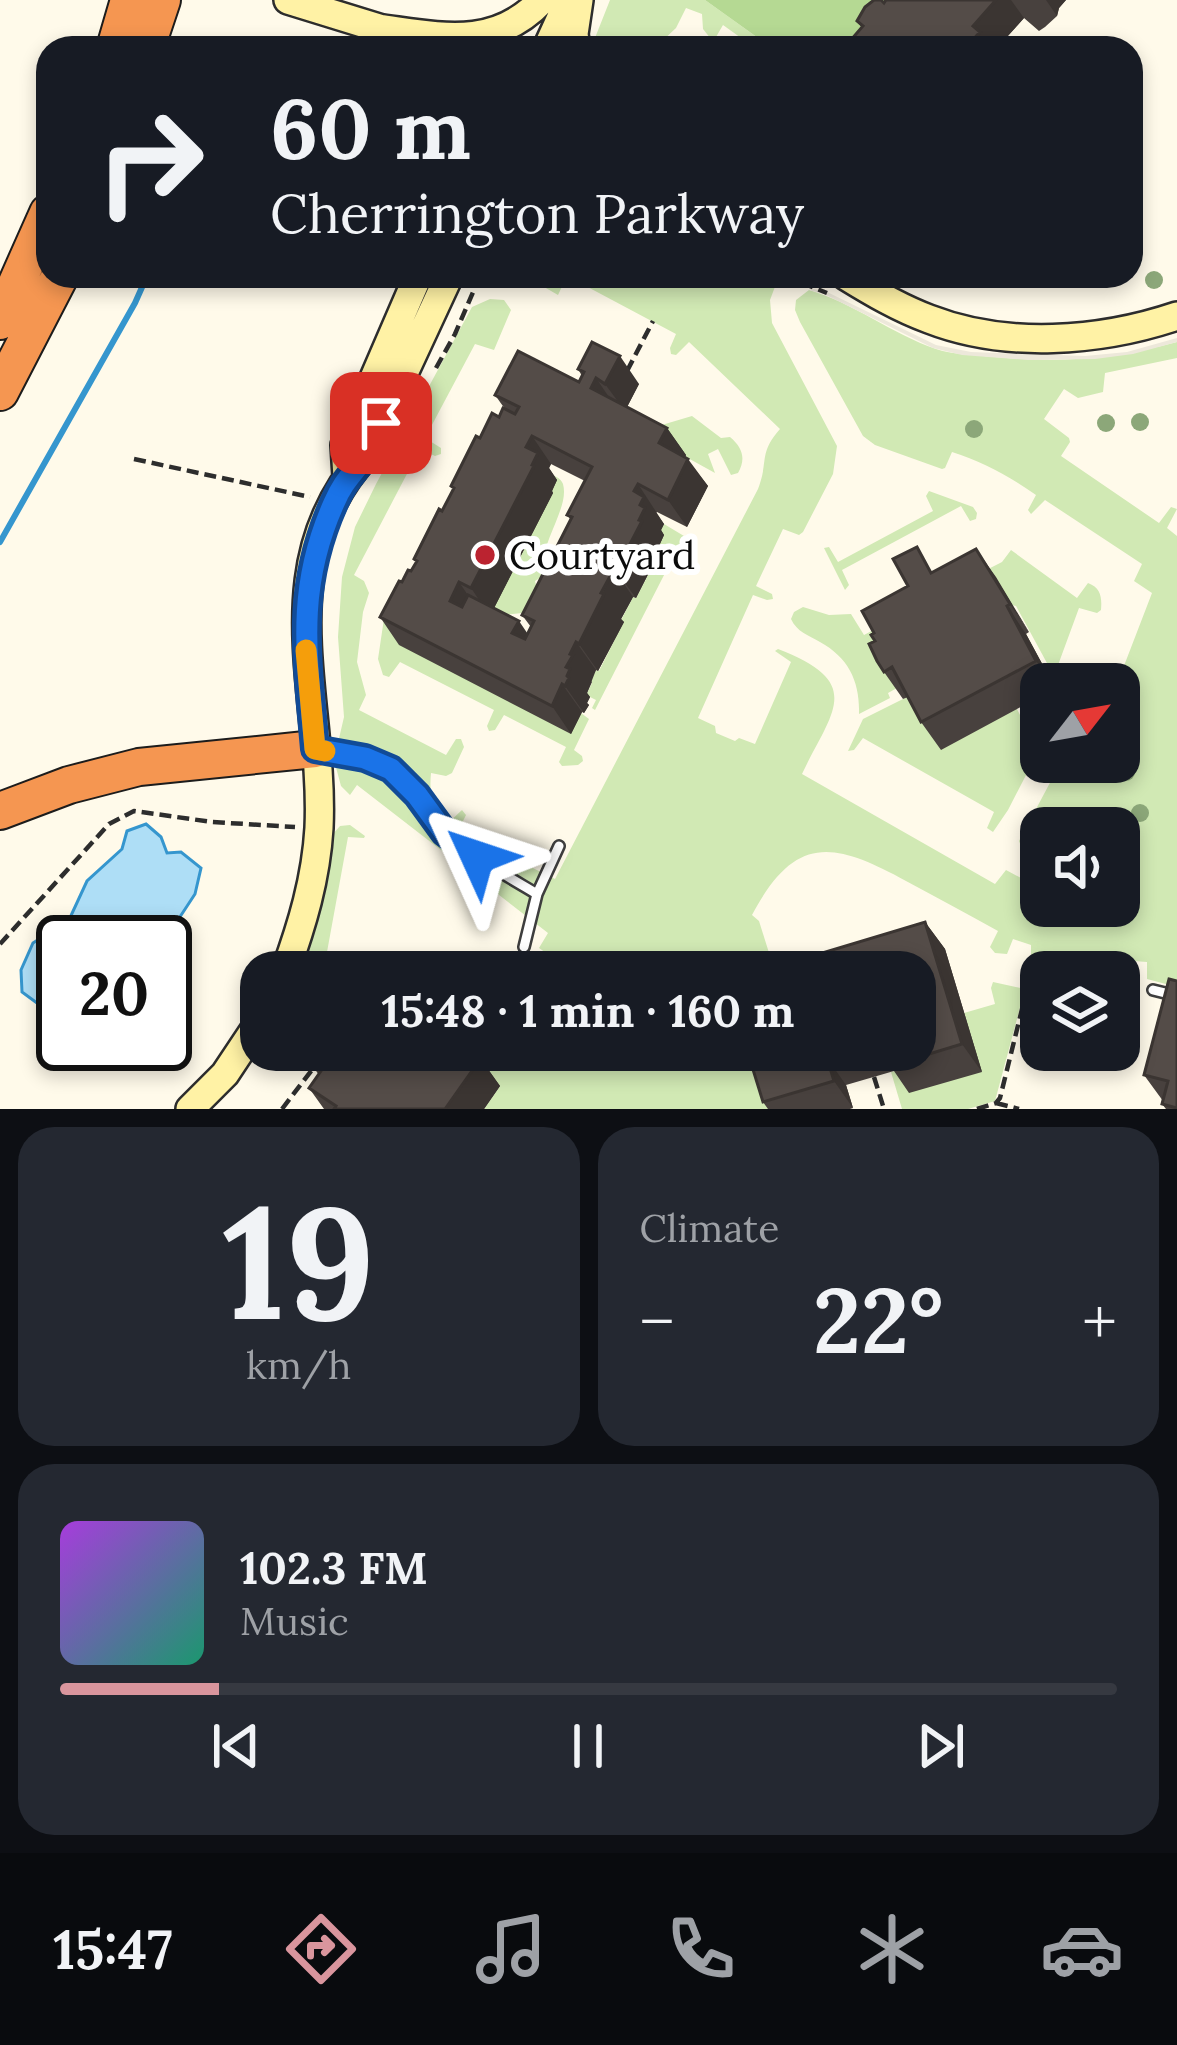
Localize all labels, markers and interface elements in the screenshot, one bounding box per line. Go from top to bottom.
text: 60 m [270,74,471,182]
icon: right [72,84,228,240]
text: Cherrington Parkway [270,179,804,248]
pin [330,372,432,474]
icon: arrive [348,390,414,456]
place label: Courtyard [509,530,695,580]
marker: Courtyard [472,542,498,568]
north arrow [1020,663,1140,783]
map controls [1020,663,1140,1071]
position arrow [414,794,540,920]
button: sound [1020,807,1140,927]
speed limit sign: 20 [36,915,192,1071]
button: layers [1020,951,1140,1071]
text: 15:48 · 1 min · 160 m [382,982,794,1039]
text: 19 [222,1162,375,1362]
text: Climate [640,1203,779,1253]
text: 22° [813,1262,943,1378]
text: − [640,1279,674,1363]
text: + [1082,1279,1117,1363]
text: km/h [246,1340,351,1390]
text: 102.3 FM [240,1539,428,1596]
text: Music [240,1596,349,1646]
icon: previous [203,1713,269,1779]
icon: pause [555,1713,621,1779]
icon: next [908,1713,974,1779]
icon: directions [279,1907,363,1991]
icon: music [469,1907,553,1991]
icon: phone [659,1907,743,1991]
icon: climate [850,1907,934,1991]
icon: car [1040,1907,1124,1991]
text: 15:47 [53,1915,173,1984]

